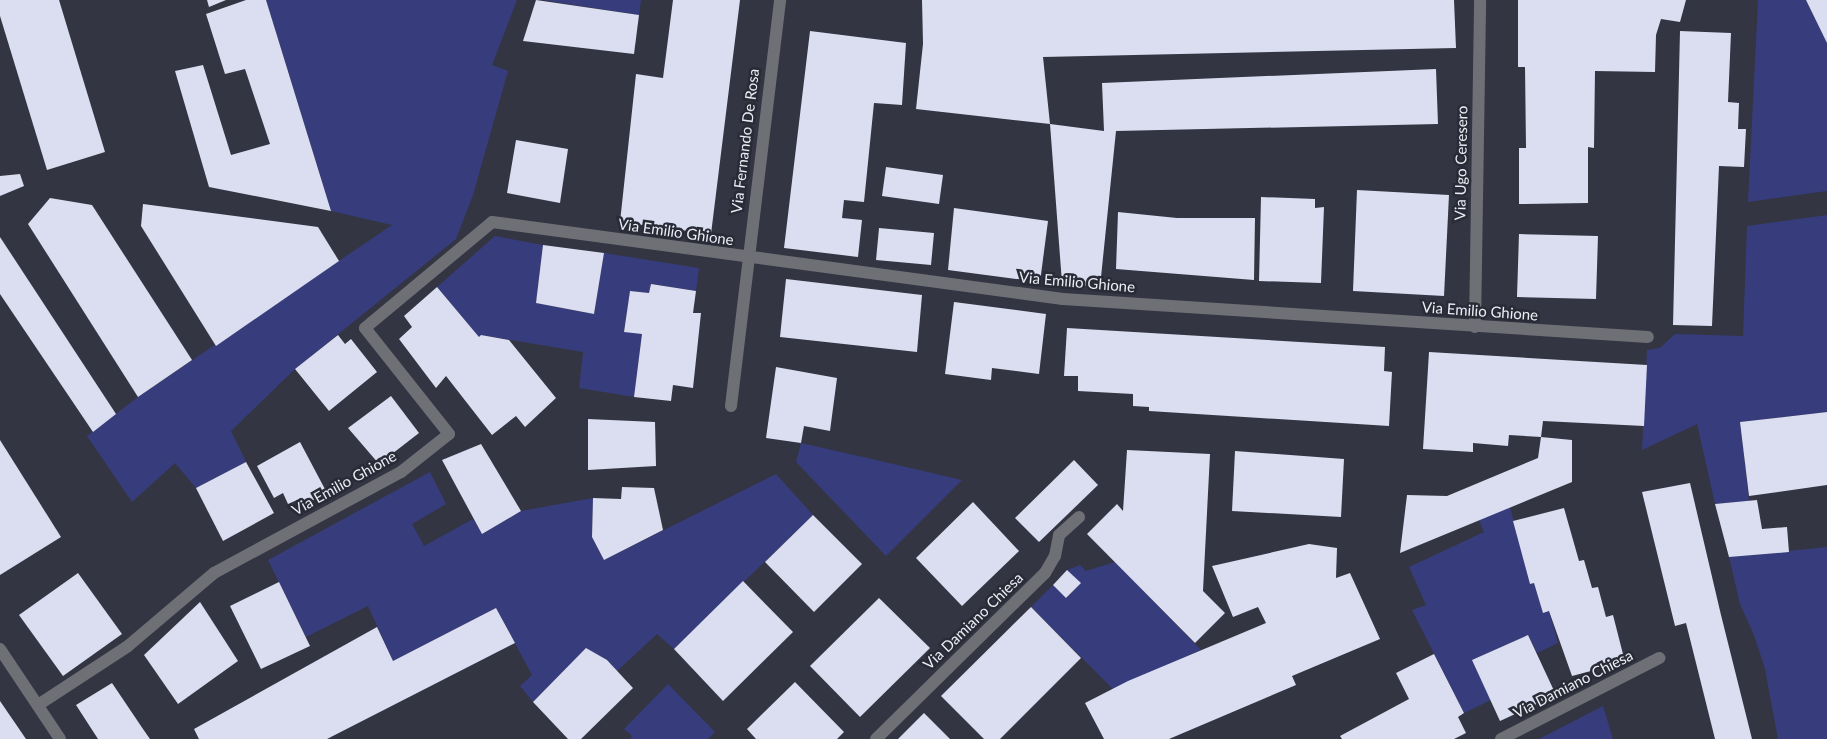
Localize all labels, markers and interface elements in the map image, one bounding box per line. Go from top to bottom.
street label: Via Fernando De Rosa [727,68,763,214]
street label: Via Ugo Ceresero [1451,106,1471,220]
street label: Via Emilio Ghione [617,215,735,249]
street label: Via Emilio Ghione [1018,268,1136,296]
street label: Via Emilio Ghione [1421,298,1539,324]
street label: Via Emilio Ghione [289,447,399,519]
street label: Via Damiano Chiesa [919,569,1027,673]
street label: Via Damiano Chiesa [1510,646,1636,722]

